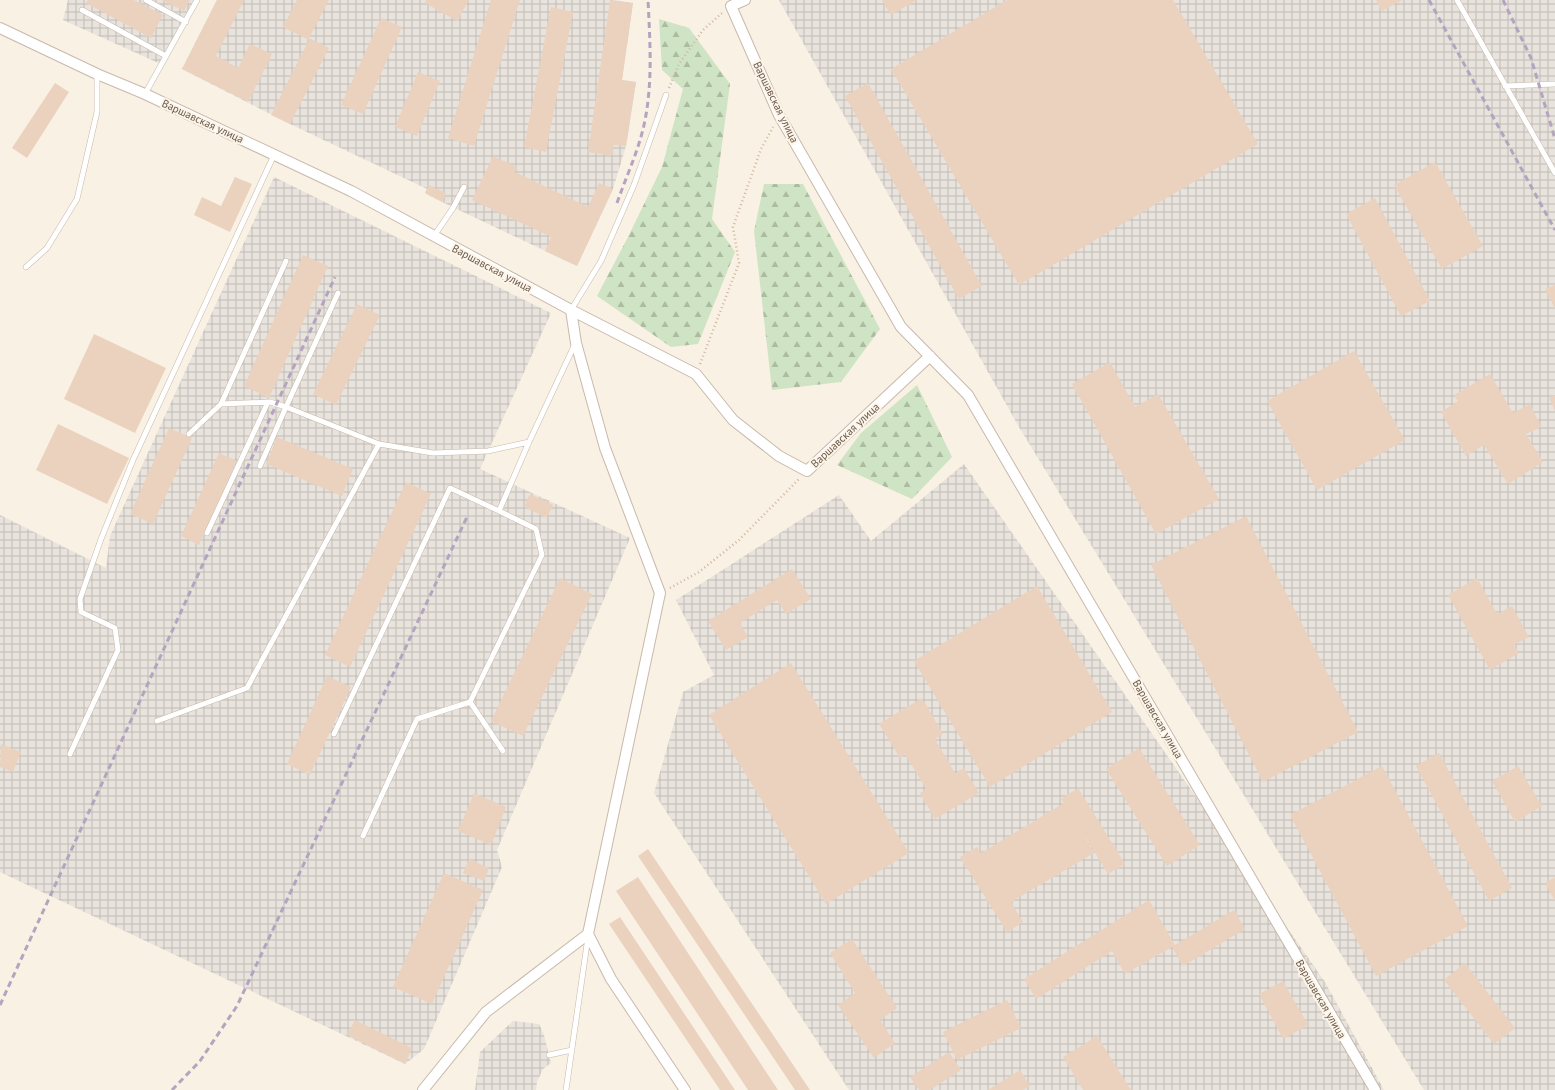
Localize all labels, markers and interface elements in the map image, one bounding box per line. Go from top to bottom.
street label: Варшавская улица [750,59,802,145]
street label: Варшавская улица [160,96,246,146]
street label: Варшавская улица [450,241,534,295]
street label: Варшавская улица [808,400,882,470]
street label: Варшавская улица [1130,677,1186,761]
street label: Варшавская улица [1293,957,1349,1041]

